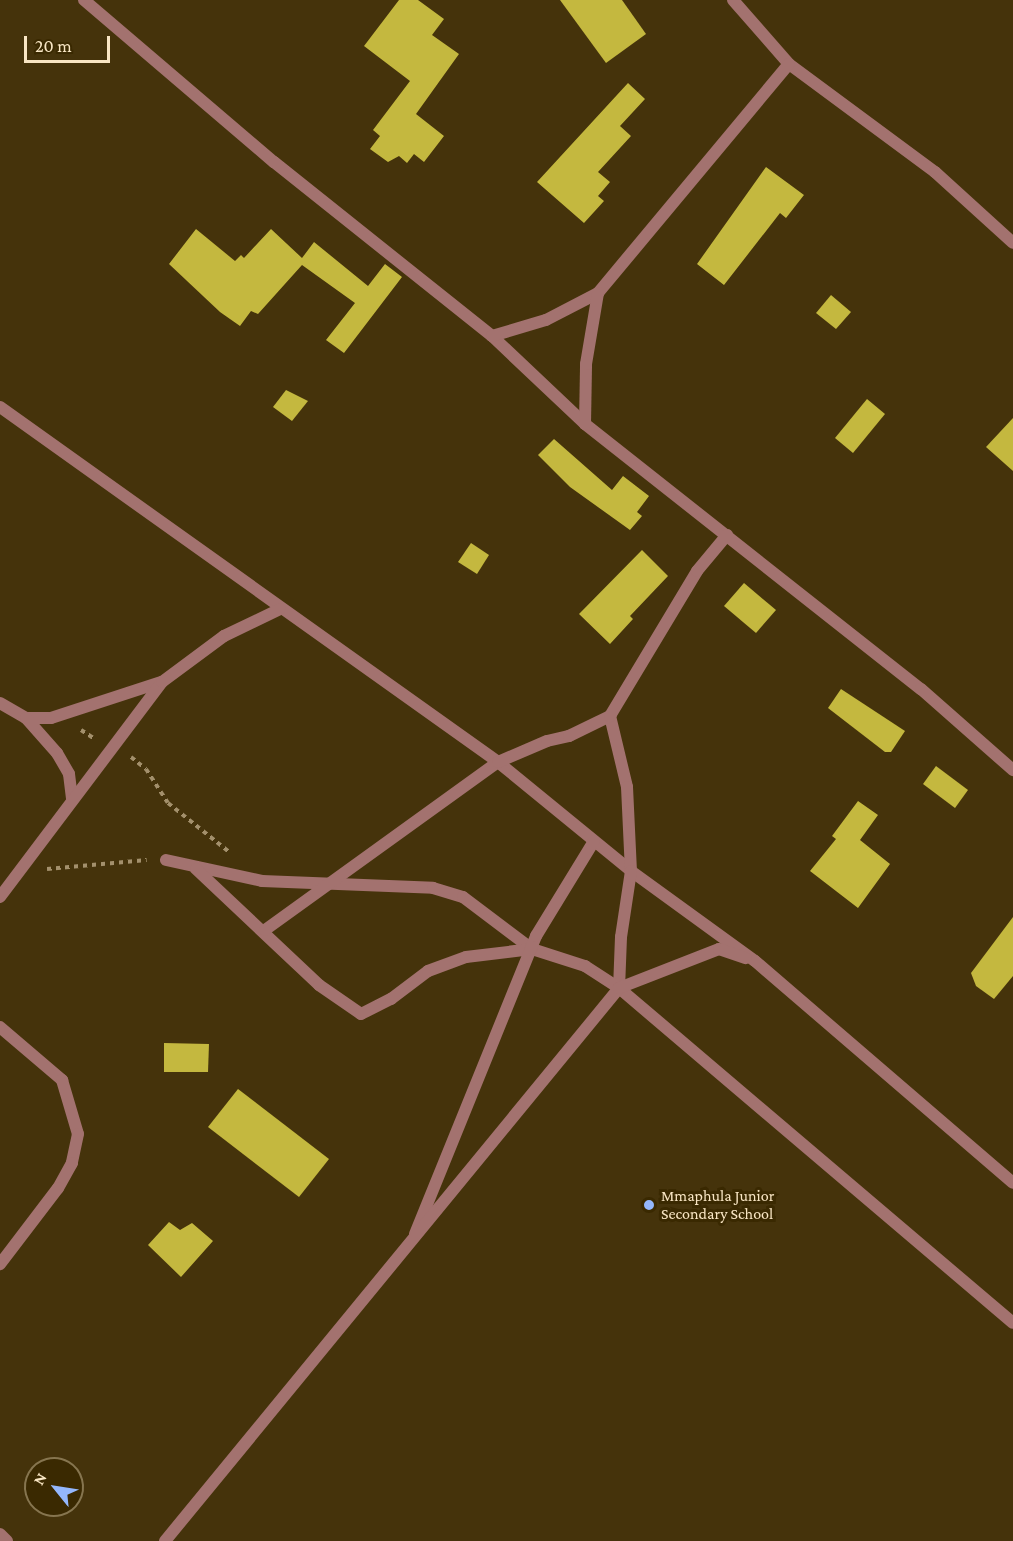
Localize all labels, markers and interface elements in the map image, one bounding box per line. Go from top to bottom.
scale bar [27,24,112,62]
text: 20 m [35,36,72,56]
place label: Mmaphula Junior Secondary School [661,1186,774,1224]
marker: Mmaphula Junior Secondary School [642,1198,656,1212]
north arrow [24,1457,84,1517]
text: N [30,1470,50,1488]

